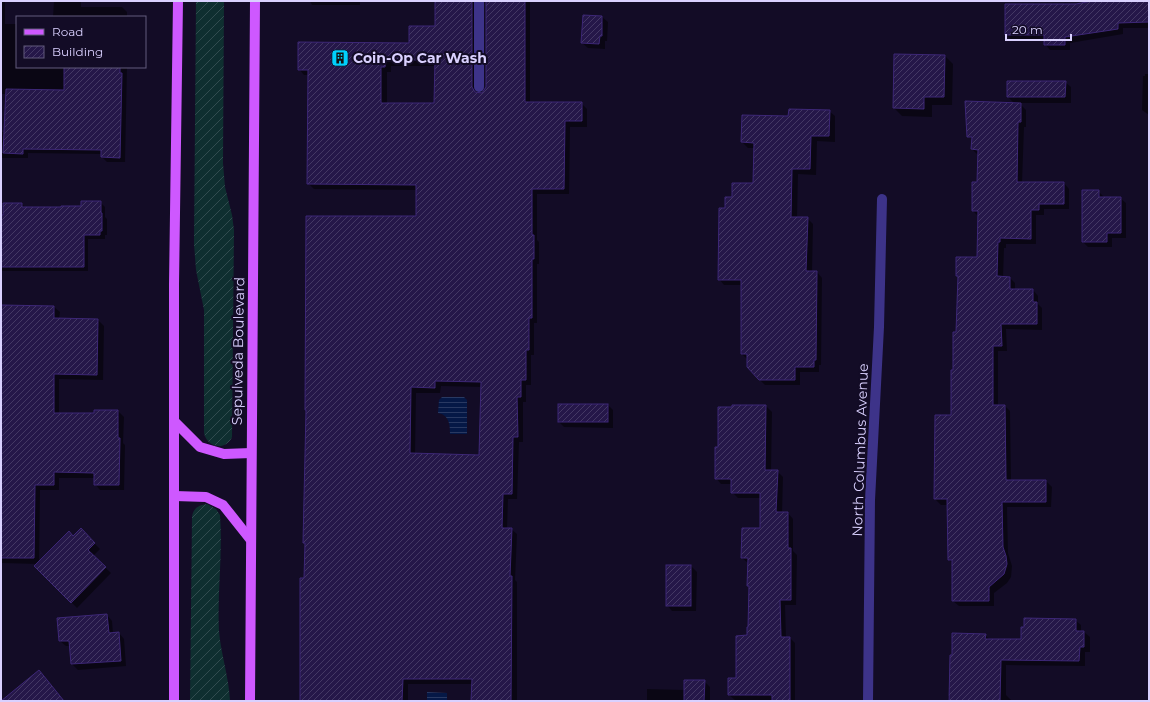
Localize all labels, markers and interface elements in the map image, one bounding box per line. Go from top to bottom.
legend [16,16,146,68]
scale bar [1006,16,1071,42]
text: 20 m [1012,22,1043,37]
text: Road [52,24,83,39]
text: Building [52,44,103,59]
building icon: Coin-Op Car Wash [330,48,350,68]
place label: Coin-Op Car Wash [353,49,487,67]
street label: Sepulveda Boulevard [228,277,248,425]
street label: North Columbus Avenue [848,363,872,537]

